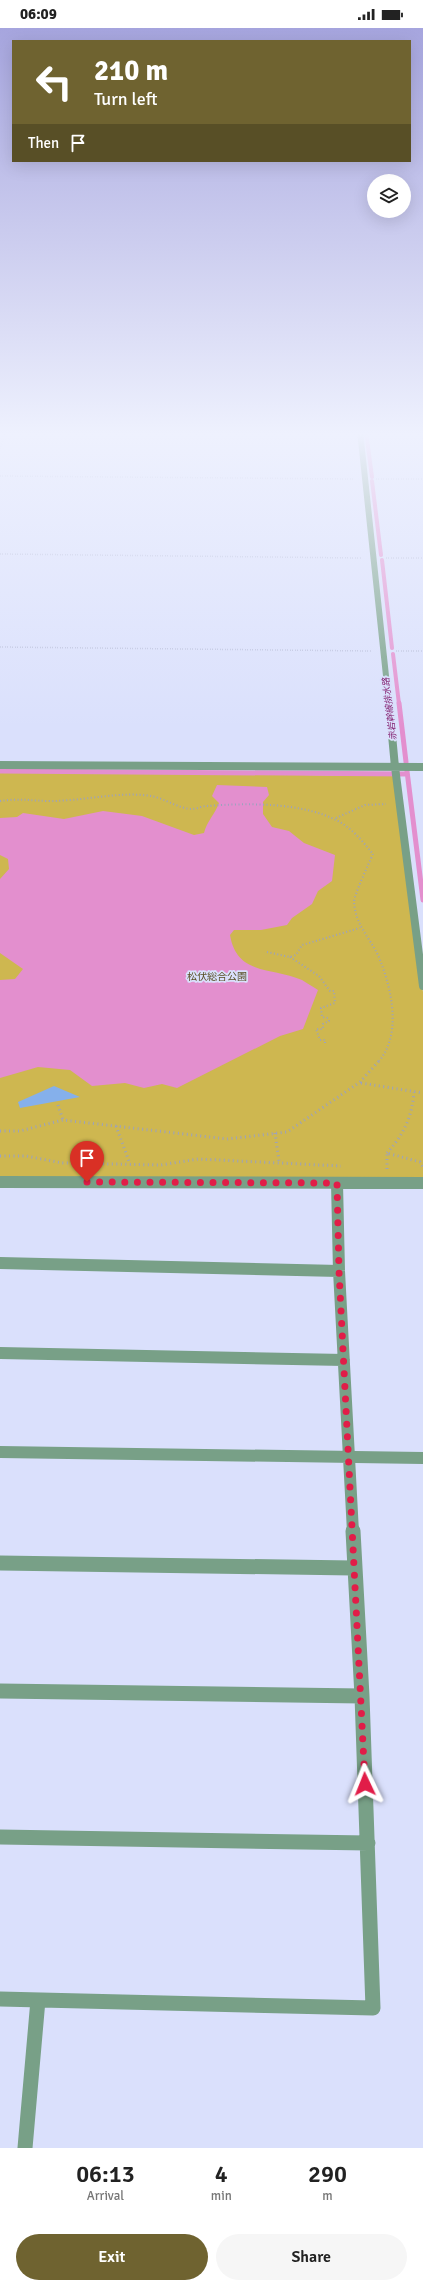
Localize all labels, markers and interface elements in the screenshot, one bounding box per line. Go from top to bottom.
text: 06:09 [20,5,57,23]
text: 210 m [94,54,168,88]
icon: left [28,56,80,108]
text: Turn left [94,88,157,110]
icon: arrive [67,132,89,154]
text: Then [28,134,59,152]
map controls [367,174,411,218]
button: layers [367,174,411,218]
water label: 赤岩幹線排水路 [381,676,399,741]
park label: 松伏総合公園 [187,971,247,983]
pin [70,1141,104,1182]
icon: arrive [76,1147,98,1169]
position arrow [344,1763,386,1805]
text: 06:13 [76,2159,135,2189]
text: 4 [215,2159,228,2189]
text: 290 [308,2159,347,2189]
text: Arrival [87,2188,124,2204]
text: min [211,2188,232,2204]
text: m [322,2188,333,2204]
button: Exit [16,2234,208,2280]
button: Share [216,2234,407,2280]

